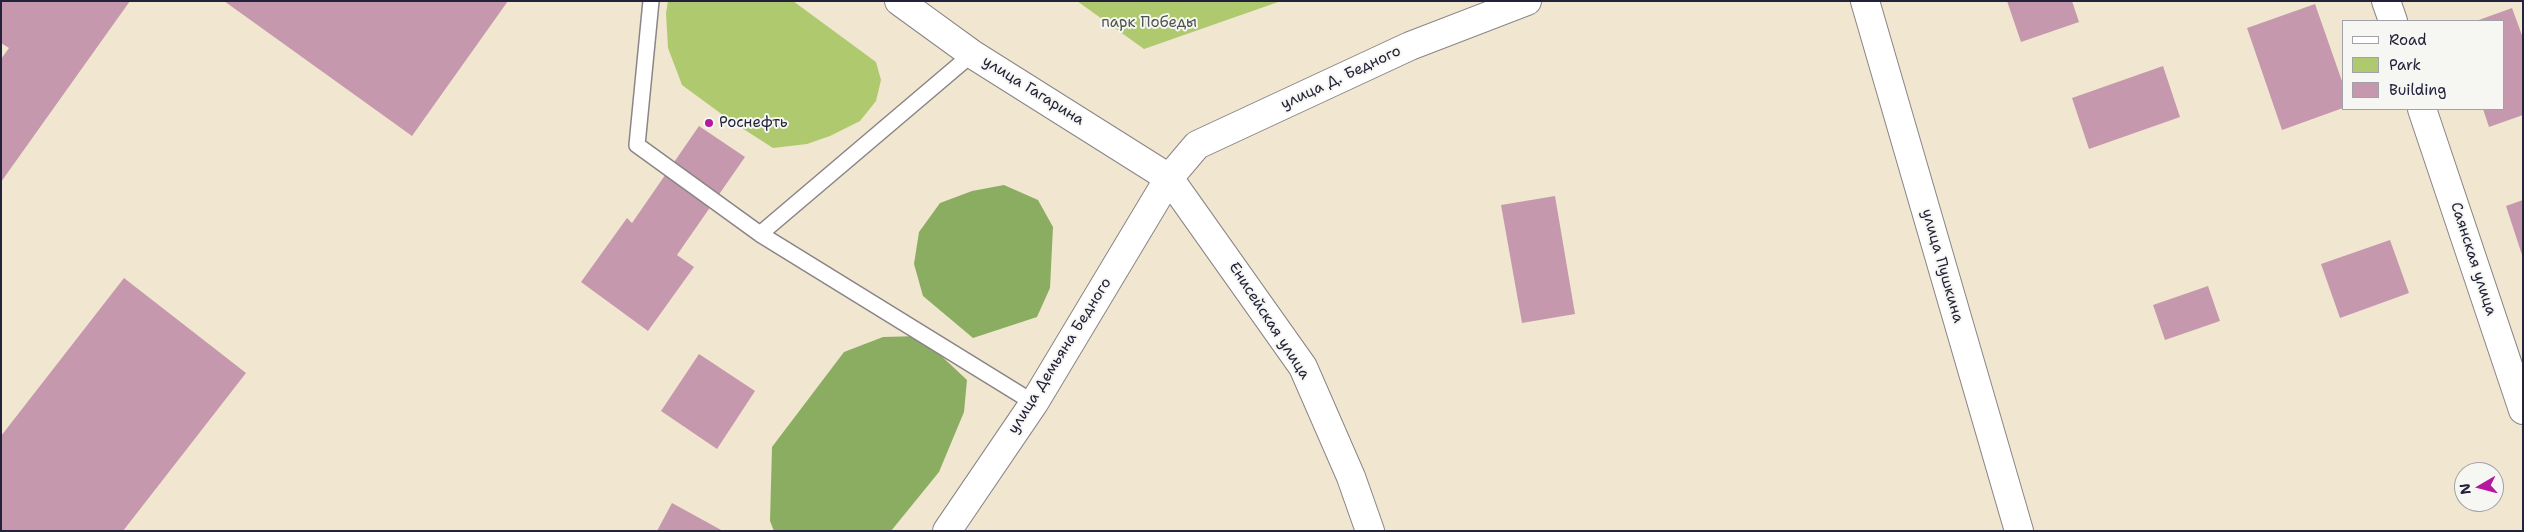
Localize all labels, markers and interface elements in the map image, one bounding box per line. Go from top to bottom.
park label: парк Победы [1101,14,1197,32]
legend [2342,20,2504,110]
text: Road [2389,30,2427,50]
street label: улица Д. Бедного [1278,42,1404,114]
street label: улица Гагарина [979,52,1087,130]
text: Park [2389,55,2421,75]
text: Building [2389,80,2446,100]
place label: Роснефть [719,114,788,132]
marker: Роснефть [703,117,715,129]
street label: Саянская улица [2446,200,2500,318]
street label: улица Пушкина [1917,207,1967,325]
street label: Енисейская улица [1225,259,1313,383]
street label: улица Демьяна Бедного [1004,275,1116,437]
north arrow [2454,462,2504,512]
text: N [2455,482,2475,496]

